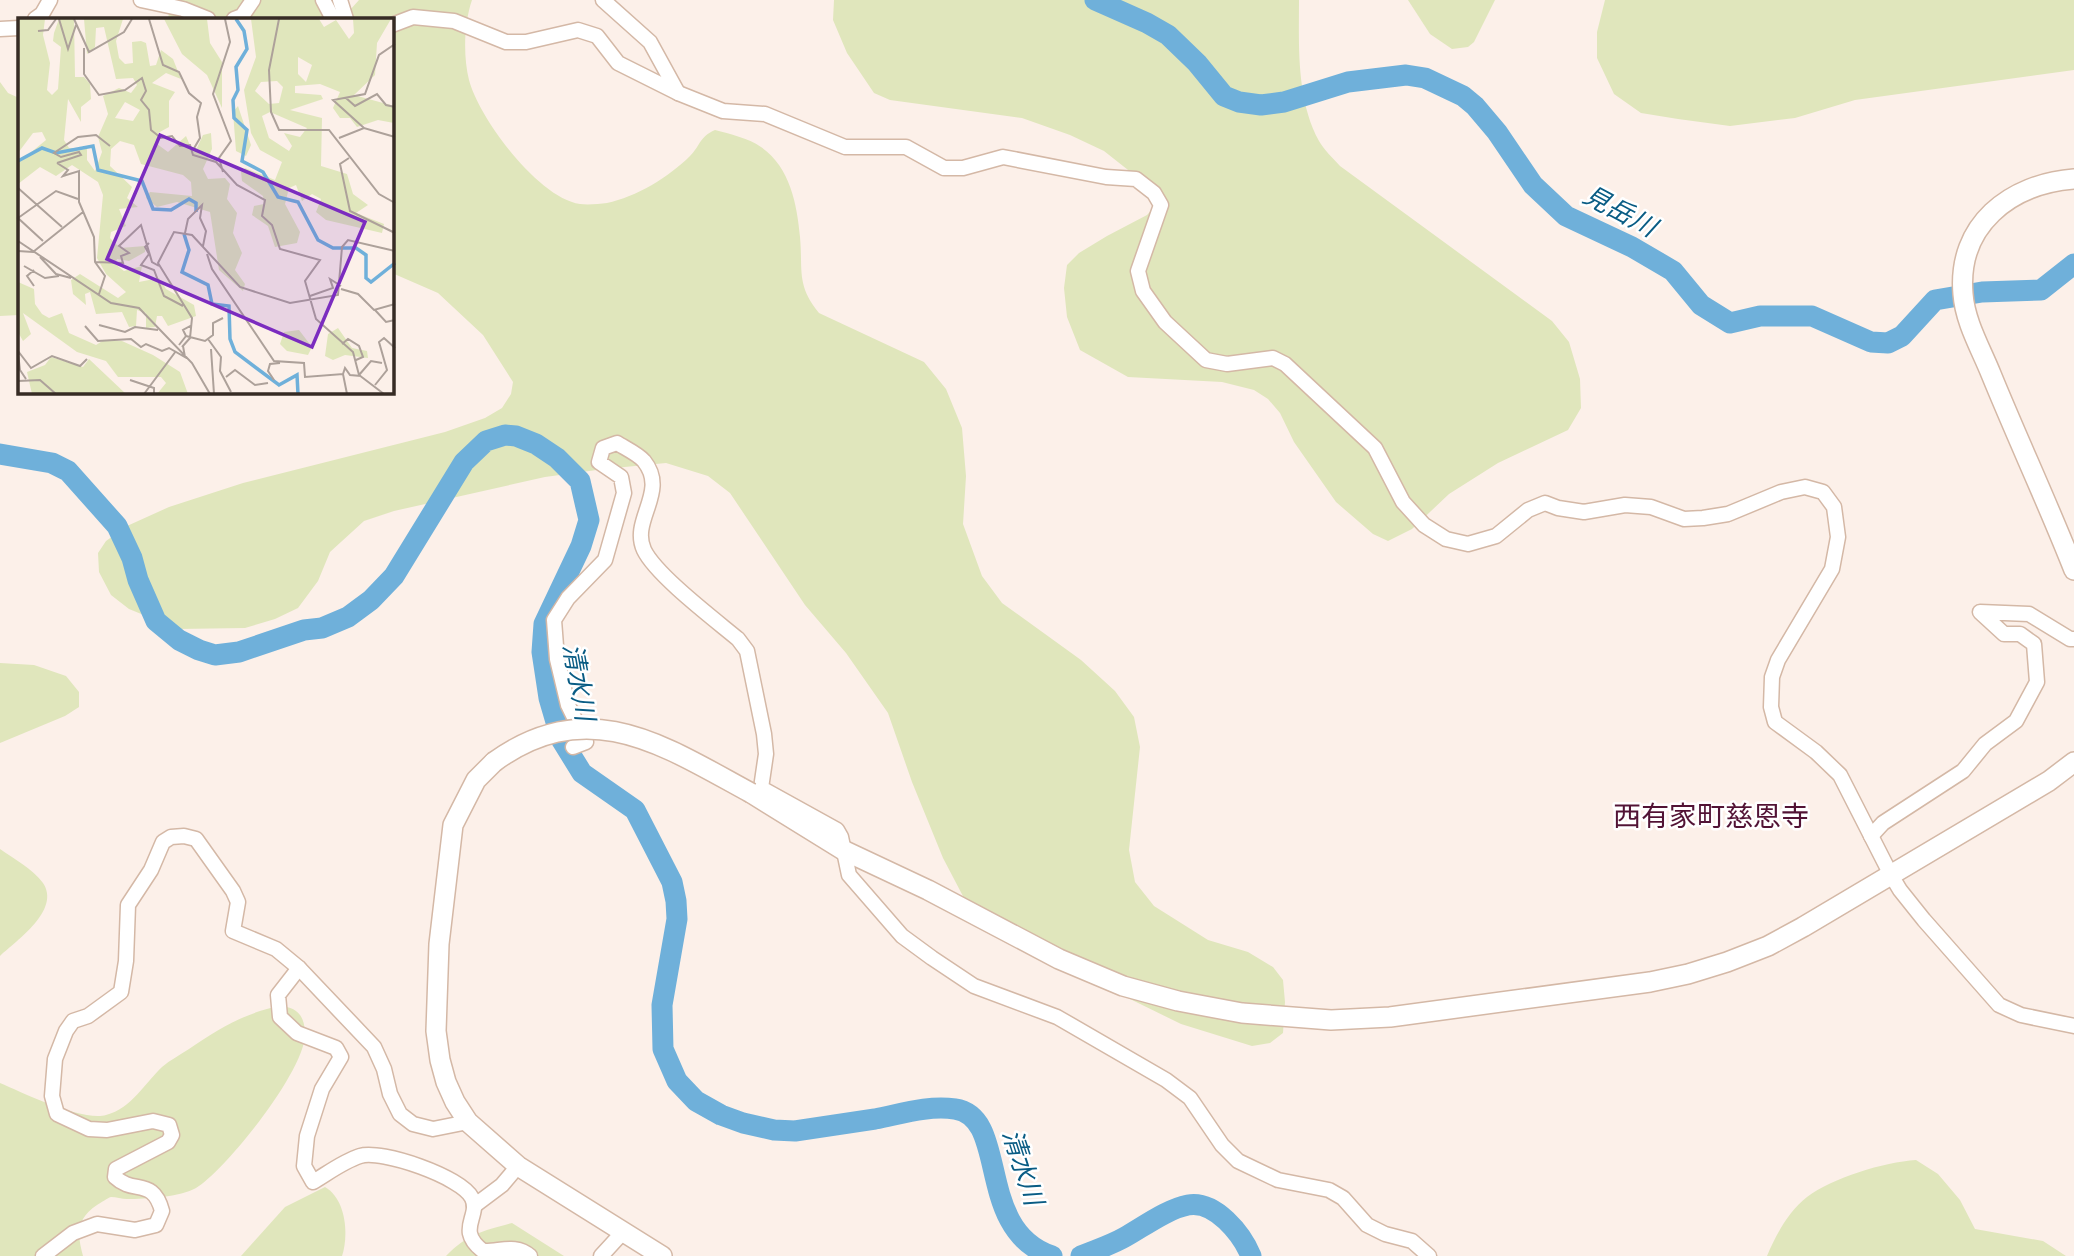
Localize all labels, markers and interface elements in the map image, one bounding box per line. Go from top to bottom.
inset map [18,18,394,394]
water label: 見岳川 [1579,179,1664,244]
water label: 清水川 [557,641,601,726]
district label: 西有家町慈恩寺 [1613,800,1809,833]
water label: 清水川 [997,1125,1050,1212]

